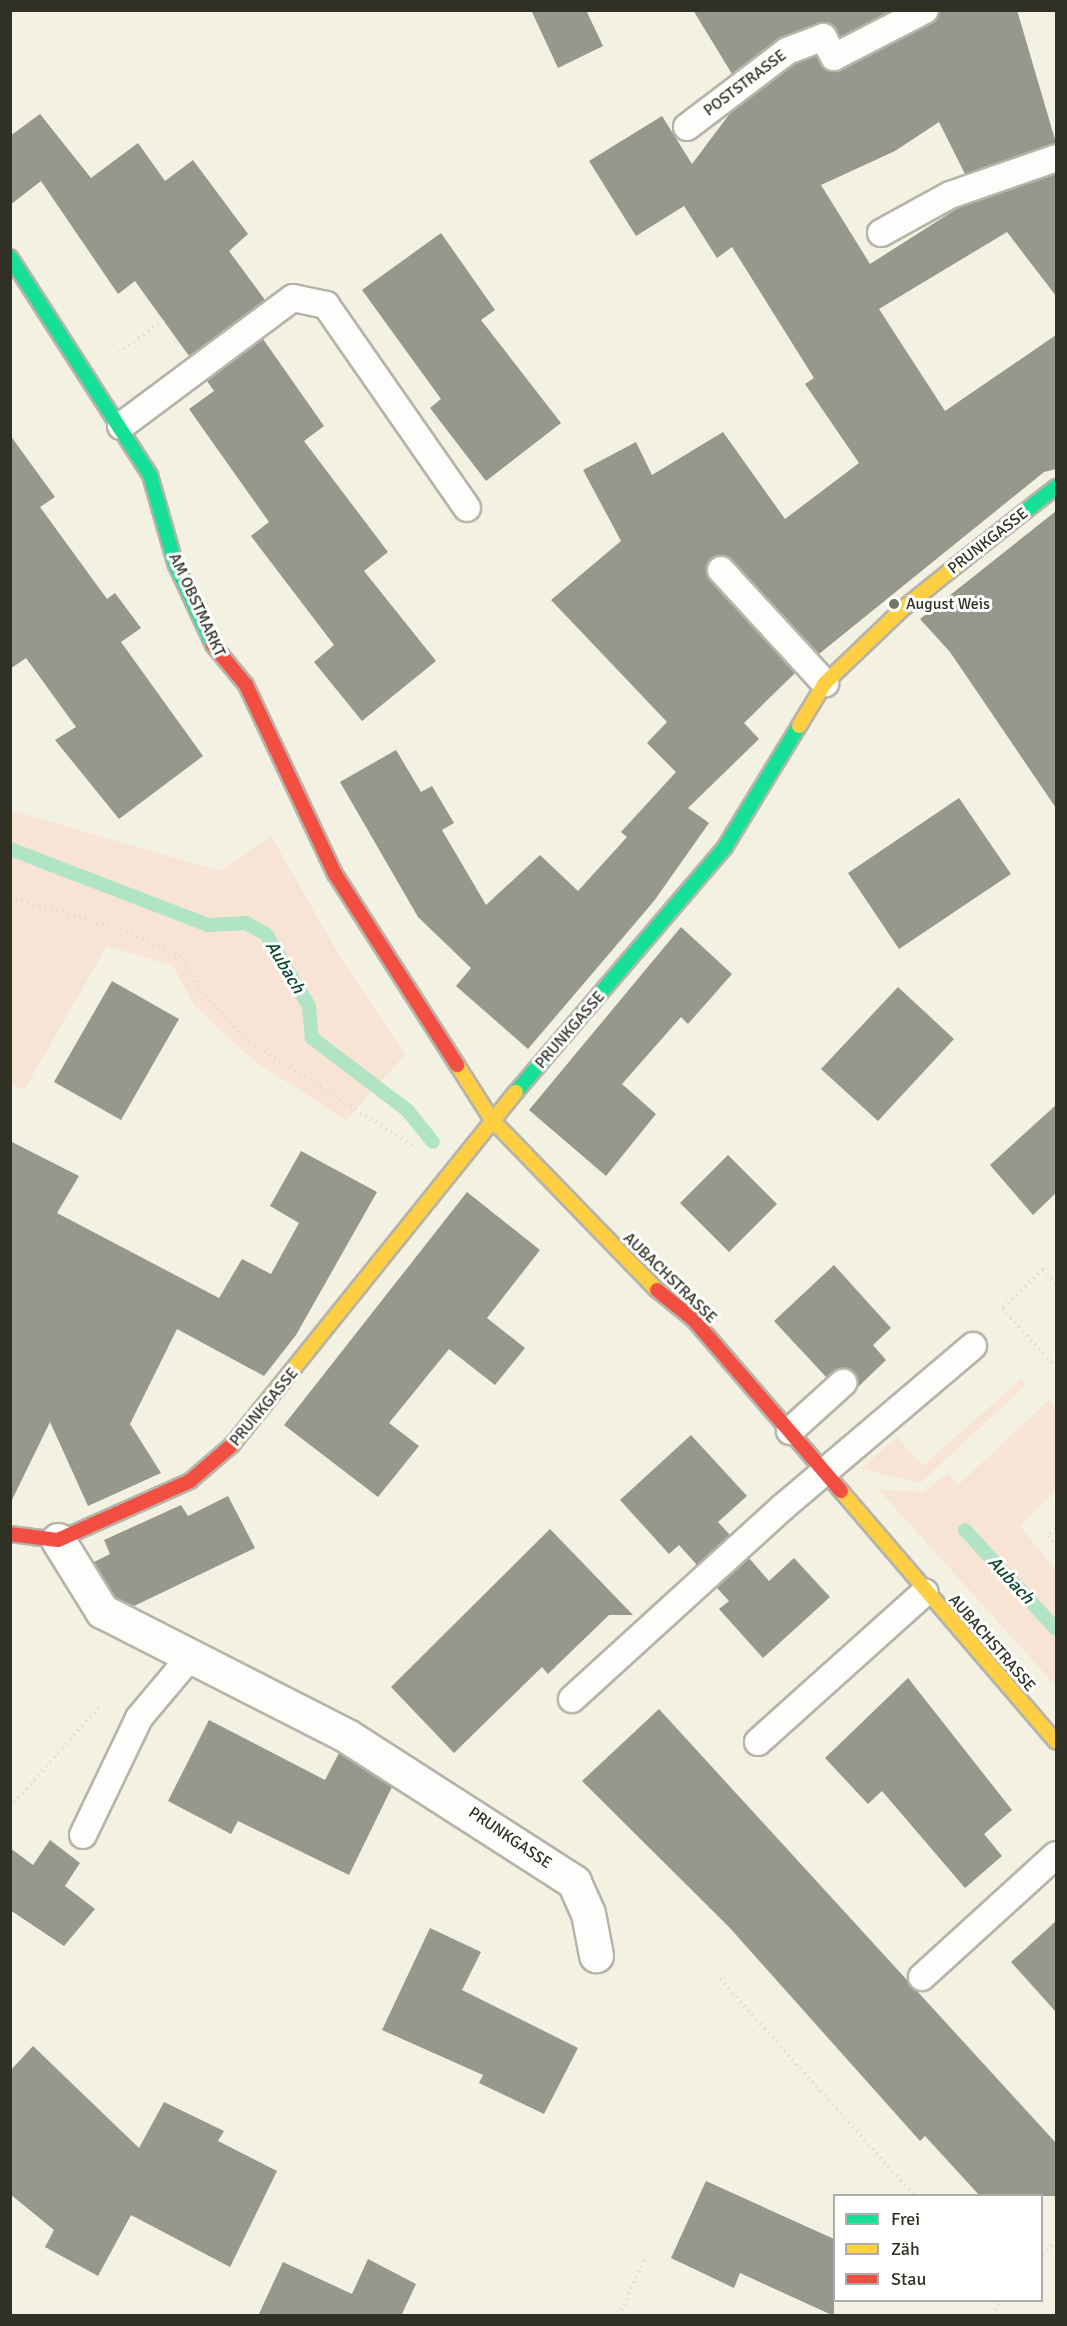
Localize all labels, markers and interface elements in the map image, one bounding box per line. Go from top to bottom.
street label: POSTSTRASSE [700,46,790,120]
street label: PRUNKGASSE [944,504,1032,578]
street label: AM OBSTMARKT [165,550,229,660]
place label: August Weis [906,594,990,614]
marker: August Weis [887,597,901,611]
water label: Aubach [261,937,309,997]
street label: PRUNKGASSE [531,987,609,1073]
street label: AUBACHSTRASSE [619,1229,721,1327]
street label: PRUNKGASSE [226,1364,302,1450]
water label: Aubach [983,1552,1039,1608]
street label: AUBACHSTRASSE [945,1590,1039,1696]
street label: PRUNKGASSE [465,1803,555,1873]
legend [833,2194,1043,2302]
text: Frei [891,2208,920,2230]
text: Zäh [891,2238,920,2260]
text: Stau [891,2268,926,2290]

